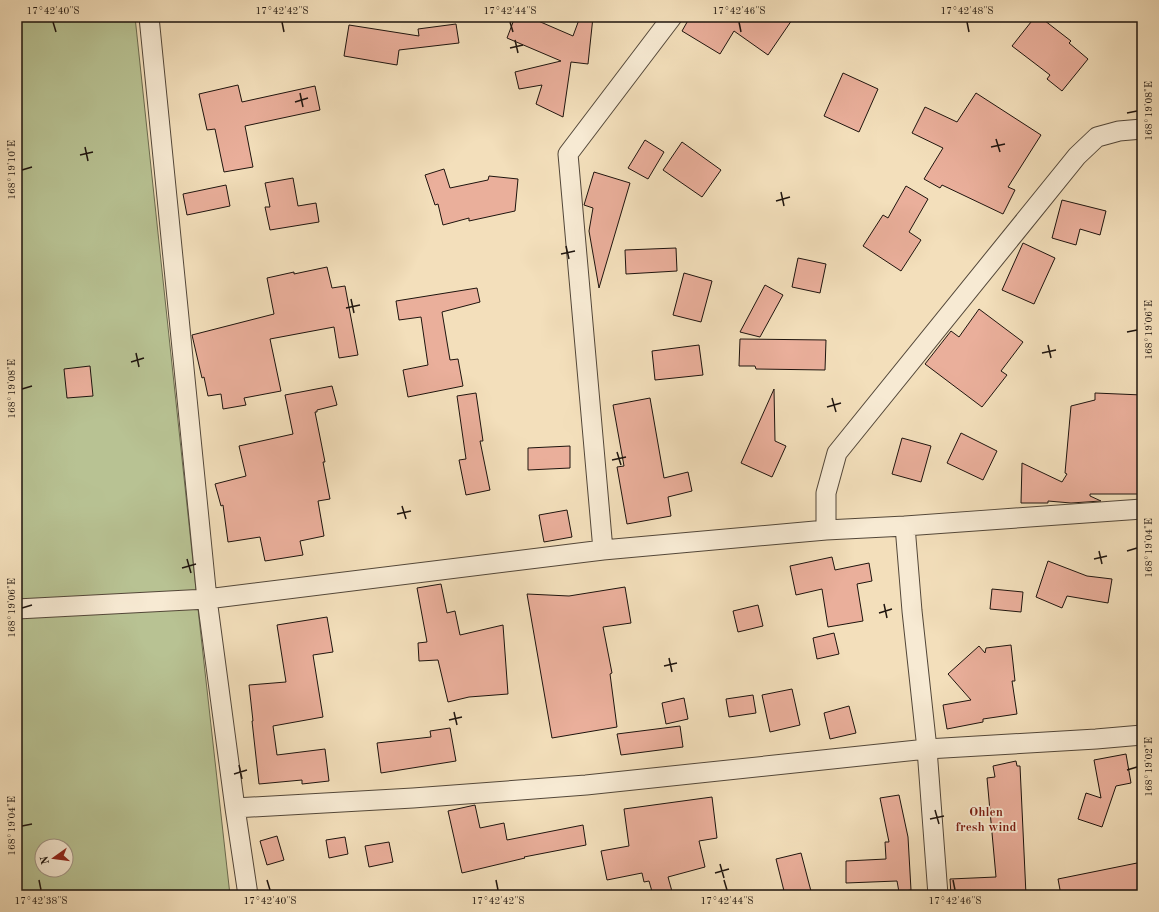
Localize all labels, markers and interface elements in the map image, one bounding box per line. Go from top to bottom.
text: 17°42'40"S [26,6,80,16]
text: 17°42'42"S [255,6,309,16]
text: 17°42'44"S [483,6,537,16]
text: 17°42'46"S [712,6,766,16]
text: 17°42'48"S [940,6,994,16]
text: 168°19'08"E [1144,81,1154,141]
text: 168°19'10"E [7,140,17,200]
text: 168°19'06"E [1144,300,1154,360]
text: 168°19'08"E [7,359,17,419]
text: 168°19'04"E [1144,518,1154,578]
text: 168°19'06"E [7,578,17,638]
text: 168°19'02"E [1144,737,1154,797]
text: 168°19'04"E [7,796,17,856]
district label: Ohlen fresh wind [956,806,1017,834]
north arrow [34,838,74,878]
text: N [39,854,52,865]
text: 17°42'38"S [14,896,68,906]
text: 17°42'40"S [243,896,297,906]
text: 17°42'42"S [471,896,525,906]
text: 17°42'44"S [700,896,754,906]
text: 17°42'46"S [928,896,982,906]

